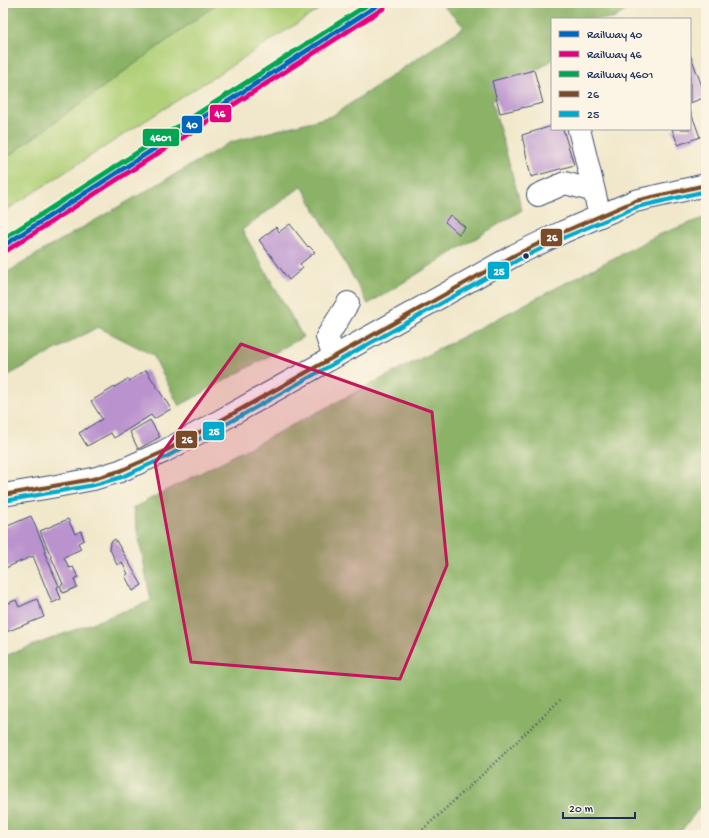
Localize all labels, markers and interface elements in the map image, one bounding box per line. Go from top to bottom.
legend [551,18,691,130]
text: Railway 40 [587,29,643,43]
text: Railway 46 [587,49,643,63]
text: Railway 4601 [587,69,653,83]
text: 26 [587,89,600,103]
line badge: 46 [209,104,232,123]
text: 46 [214,109,226,121]
text: 25 [587,109,599,123]
line badge: 40 [181,115,203,134]
text: 40 [185,120,198,132]
line badge: 4601 [142,128,180,147]
text: 4601 [149,133,172,145]
line badge: 26 [540,228,563,247]
text: 26 [547,233,558,245]
unlabelled marker [521,251,531,261]
line badge: 25 [487,261,510,280]
text: 25 [493,267,505,279]
line badge: 25 [202,421,225,441]
text: 25 [208,427,220,439]
line badge: 26 [175,430,198,449]
text: 26 [182,435,193,447]
scale bar [563,794,635,820]
text: 20 m [569,803,594,817]

